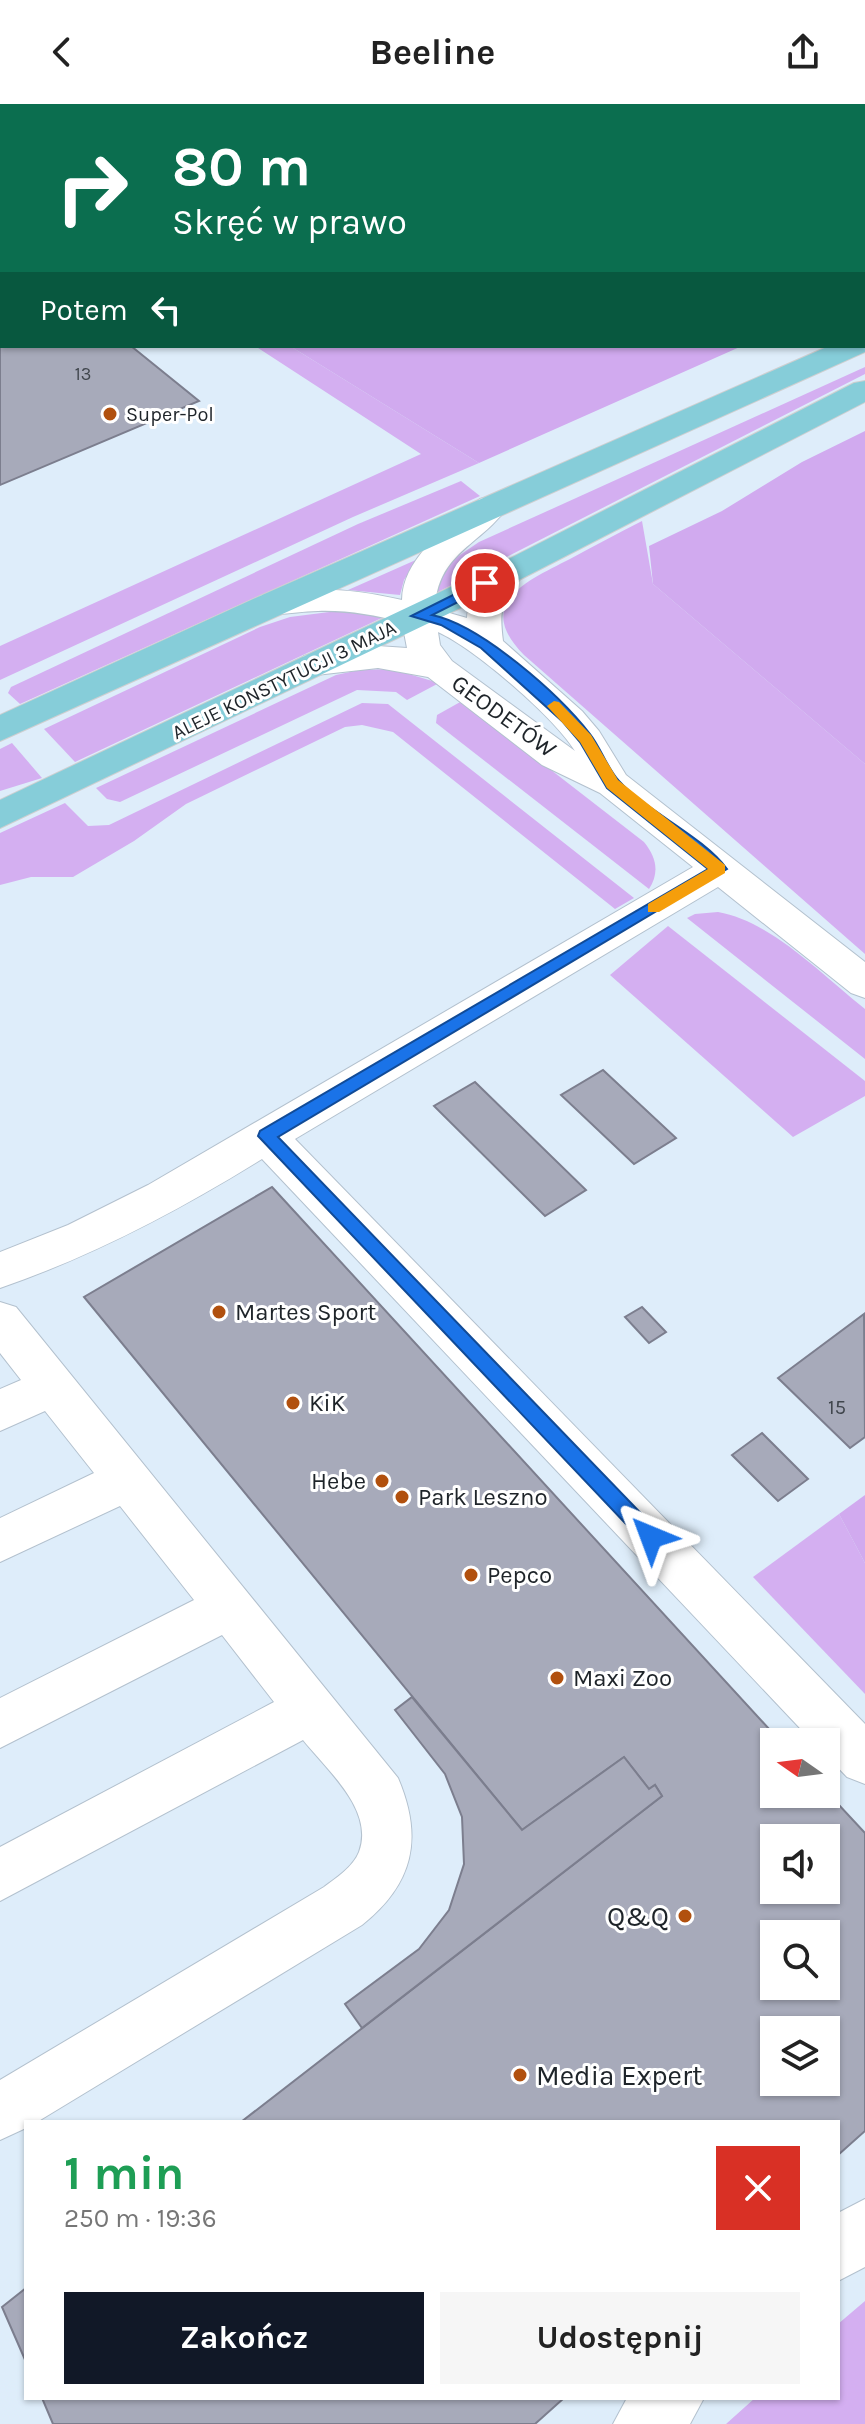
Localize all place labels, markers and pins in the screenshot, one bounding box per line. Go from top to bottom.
place label: Super-Pol [126,403,214,426]
marker: Super-Pol [101,405,119,423]
pin [451,549,519,617]
place label: Martes Sport [235,1298,376,1326]
marker: Martes Sport [210,1303,228,1321]
place label: KiK [309,1389,346,1417]
marker: KiK [284,1394,302,1412]
place label: Hebe [311,1467,366,1495]
marker: Hebe [373,1472,391,1490]
place label: Park Leszno [418,1483,548,1511]
marker: Park Leszno [393,1488,411,1506]
place label: Pepco [487,1561,552,1589]
marker: Pepco [462,1566,480,1584]
place label: Maxi Zoo [573,1664,672,1692]
marker: Maxi Zoo [548,1669,566,1687]
place label: Q&Q [607,1900,669,1933]
marker: Q&Q [676,1907,694,1925]
place label: Media Expert [536,2059,703,2092]
marker: Media Expert [511,2066,529,2084]

